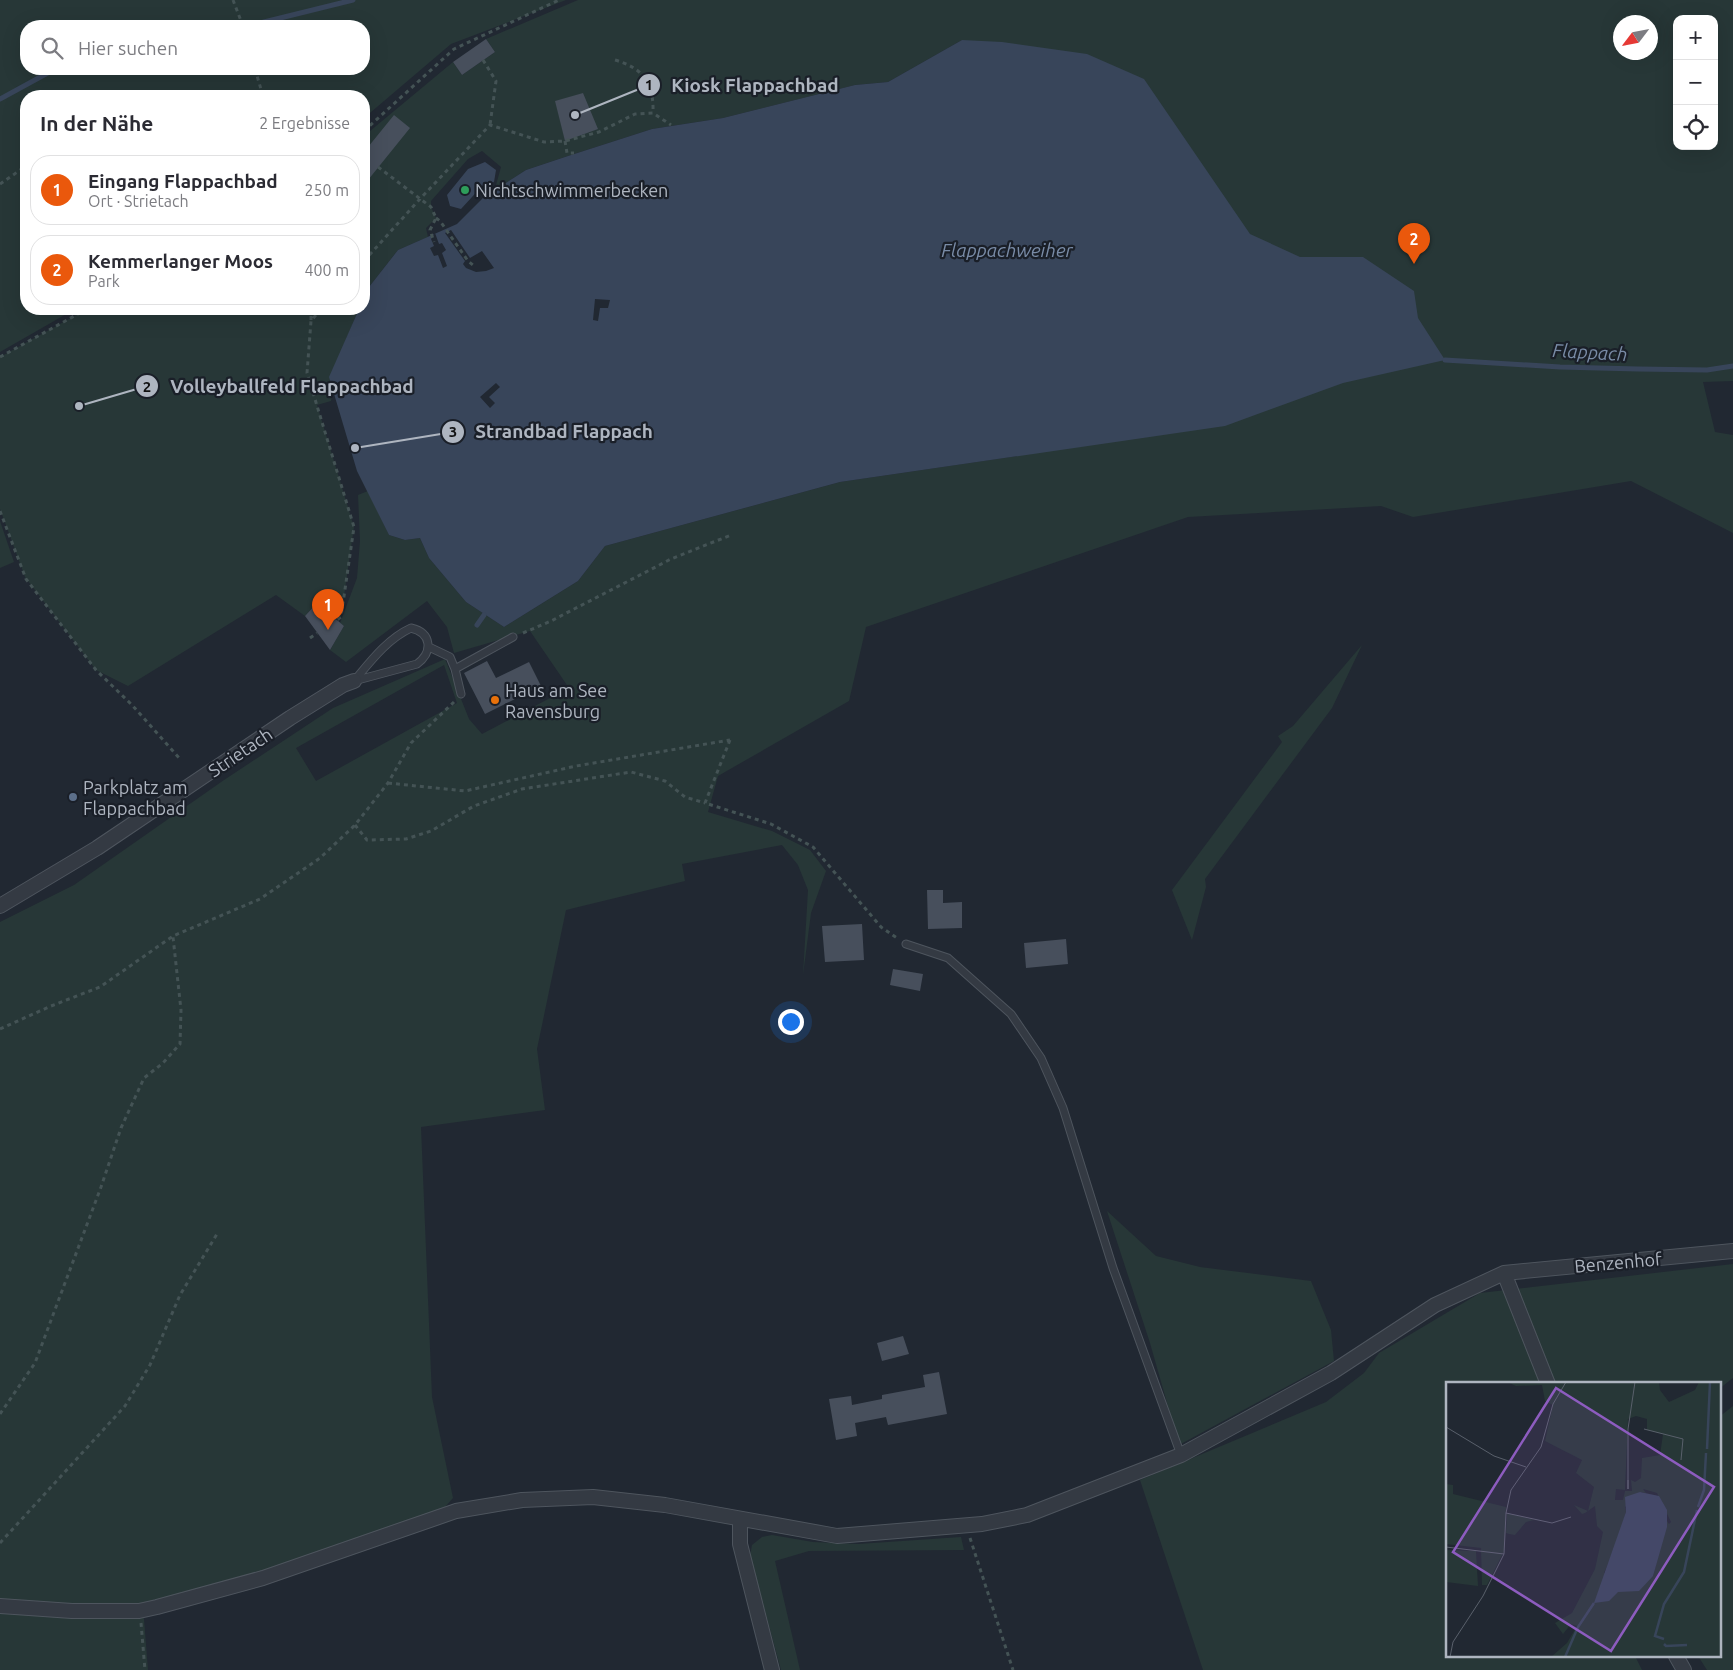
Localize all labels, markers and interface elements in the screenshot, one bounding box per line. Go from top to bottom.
north arrow [1613,15,1658,60]
map controls [1673,15,1718,150]
button: + [1673,15,1718,60]
search box [20,20,370,75]
icon: search [38,34,66,62]
text: Hier suchen [78,37,178,59]
button: − [1673,60,1718,105]
callout: Kiosk Flappachbad [636,68,848,102]
text: Kiosk Flappachbad [671,74,839,96]
text: 1 [645,76,653,93]
button: locate [1673,105,1718,150]
text: In der Nähe [40,111,153,135]
text: 2 Ergebnisse [259,114,350,132]
text: Eingang Flappachbad [88,170,278,192]
place label: Nichtschwimmerbecken [475,180,668,200]
text: 1 [52,181,62,199]
text: 250 m [304,181,349,199]
marker: Nichtschwimmerbecken [459,184,471,196]
text: Ort · Strietach [88,192,189,210]
pin: 2 [1398,223,1430,264]
water label: Flappachweiher [941,239,1074,261]
text: Kemmerlanger Moos [88,250,273,272]
text: 2 [52,261,62,279]
text: 400 m [304,261,349,279]
text: Park [88,272,120,290]
water label: Flappach [1552,339,1628,365]
callout: Volleyballfeld Flappachbad [135,369,423,403]
text: Volleyballfeld Flappachbad [170,375,414,397]
text: 2 [143,378,151,395]
callout: Strandbad Flappach [440,415,663,449]
text: Strandbad Flappach [475,420,653,442]
text: 3 [449,423,457,440]
pin: 1 [312,589,344,630]
place label: Haus am See Ravensburg [505,680,607,721]
marker: Haus am See Ravensburg [489,694,501,706]
street label: Strietach [204,723,276,781]
place label: Parkplatz am Flappachbad [83,777,188,818]
marker: Parkplatz am Flappachbad [67,791,79,803]
your location [778,1009,804,1035]
street label: Benzenhof [1573,1248,1663,1276]
inset map [1446,1382,1720,1658]

